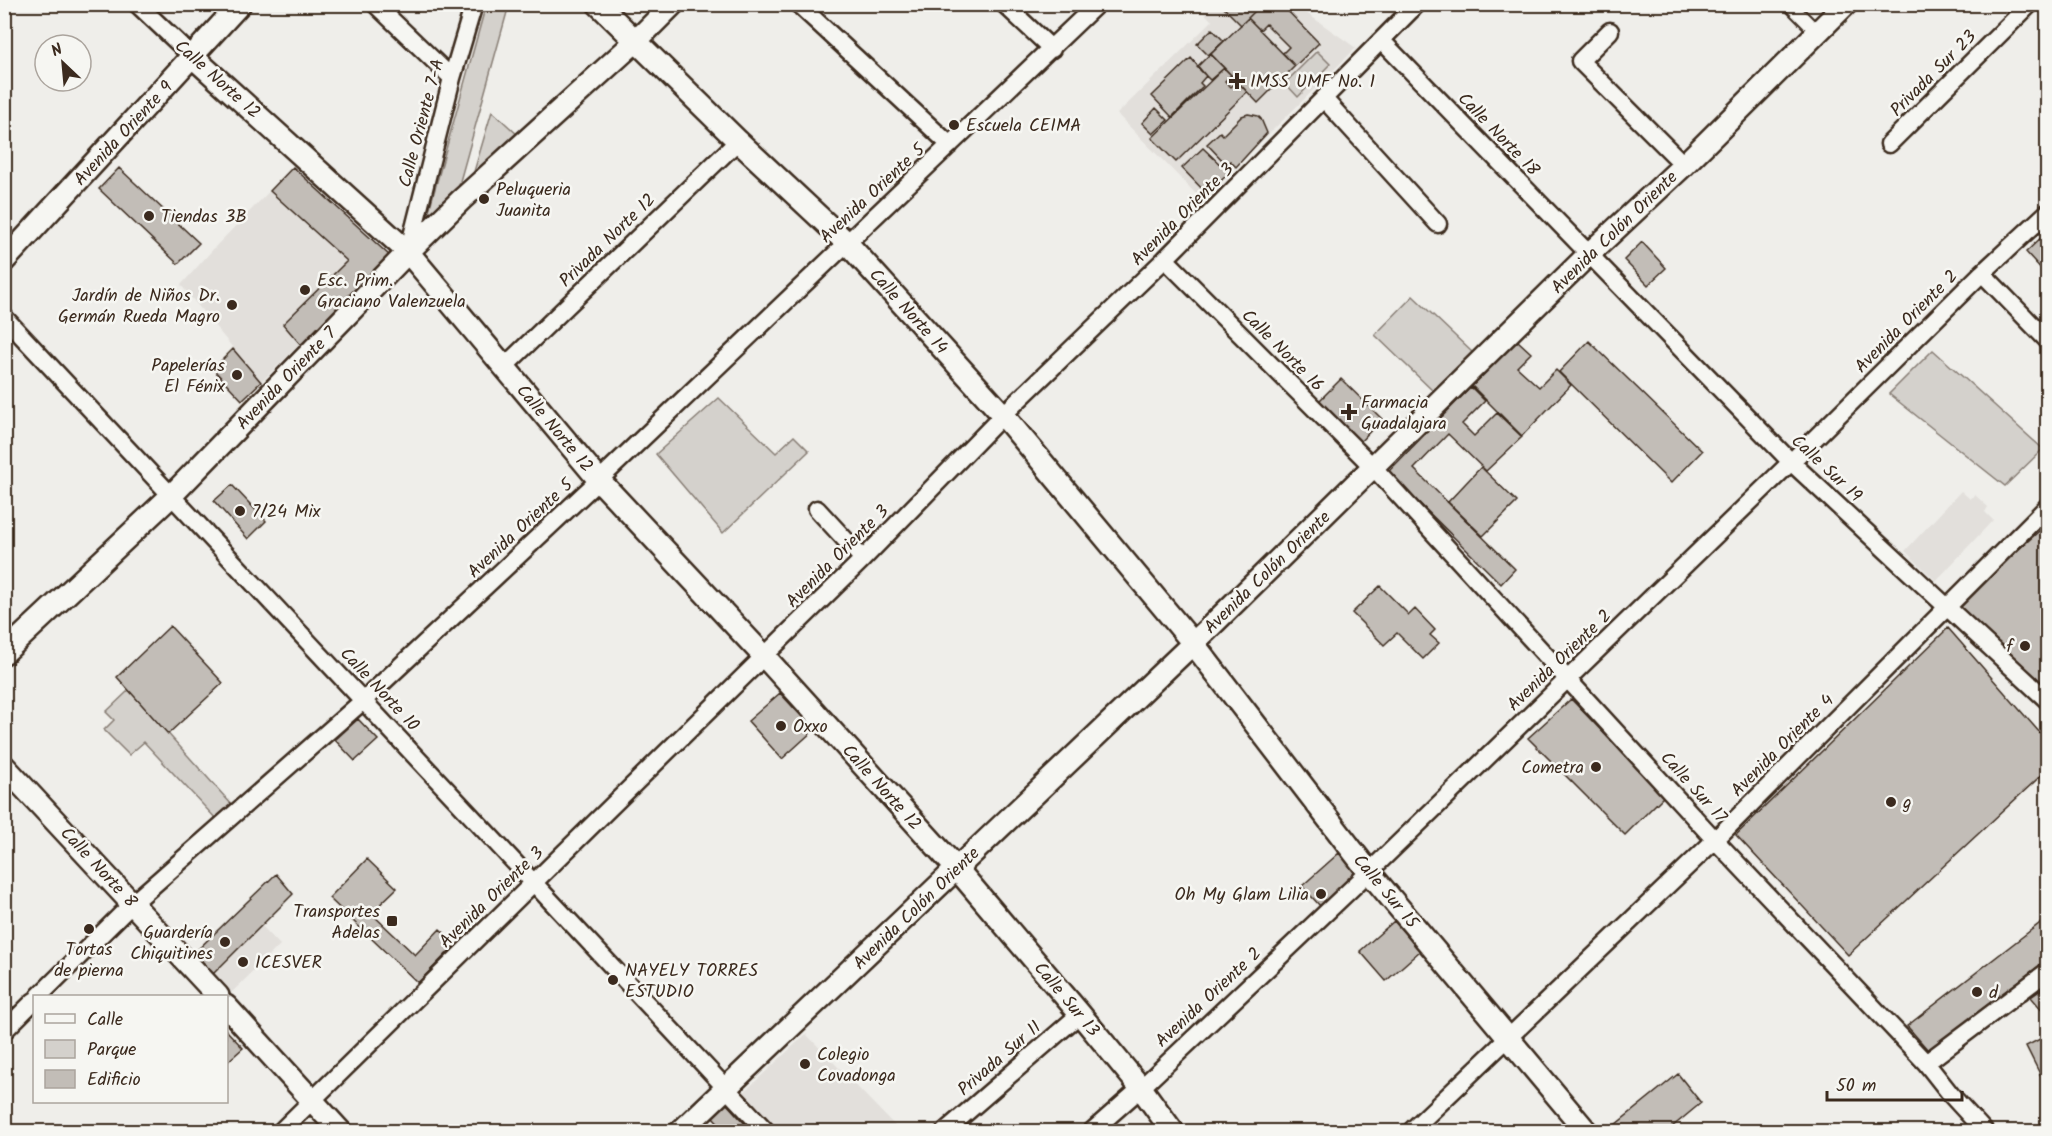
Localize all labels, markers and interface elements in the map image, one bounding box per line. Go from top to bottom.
street label: Privada Sur 23 [1884,24,1984,124]
north arrow [33,33,93,93]
street label: Calle Norte 12 [167,33,267,127]
text: N [47,37,67,64]
street label: Calle Oriente 7-A [391,56,454,191]
place label: IMSS UMF No. 1 [1250,68,1375,97]
marker: IMSS UMF No. 1 [1228,72,1246,90]
street label: Avenida Oriente 9 [67,75,181,193]
street label: Calle Norte 18 [1450,86,1546,184]
place label: Escuela CEIMA [966,112,1081,141]
marker: Escuela CEIMA [947,118,961,132]
street label: Avenida Oriente 5 [813,136,934,251]
street label: Avenida Oriente 3 [1124,156,1242,274]
street label: Avenida Colón Oriente [1545,164,1685,302]
place label: Peluqueria Juanita [496,176,571,226]
street label: Privada Norte 12 [553,187,663,295]
marker: Peluqueria Juanita [477,192,491,206]
place label: Tiendas 3B [161,203,247,232]
marker: Tiendas 3B [142,209,156,223]
street label: Calle Norte 14 [861,262,955,362]
street label: Avenida Oriente 2 [1848,263,1966,381]
place label: Esc. Prim. Graciano Valenzuela [317,267,466,317]
place label: Jardín de Niños Dr. Germán Rueda Magro [58,282,220,332]
marker: Esc. Prim. Graciano Valenzuela [298,283,312,297]
marker: Jardín de Niños Dr. Germán Rueda Magro [225,298,239,312]
street label: Calle Norte 16 [1234,303,1330,399]
street label: Avenida Oriente 7 [230,320,345,438]
place label: Papelerías El Fénix [151,352,225,402]
marker: Papelerías El Fénix [230,368,244,382]
street label: Calle Norte 12 [508,378,600,480]
place label: Farmacia Guadalajara [1361,389,1447,439]
marker: Farmacia Guadalajara [1342,405,1356,419]
street label: Calle Sur 19 [1783,428,1869,510]
street label: Avenida Oriente 5 [461,471,582,586]
place label: 7/24 Mix [252,498,321,527]
street label: Avenida Oriente 3 [779,498,897,616]
marker: 7/24 Mix [233,504,247,518]
street label: Avenida Colón Oriente [1198,504,1338,642]
street label: Avenida Oriente 2 [1501,603,1619,719]
place label: f [2006,633,2015,662]
marker: f [2018,639,2032,653]
street label: Calle Norte 10 [332,641,426,739]
street label: Avenida Oriente 4 [1725,688,1842,805]
place label: Oxxo [793,713,828,742]
marker: Oxxo [774,719,788,733]
street label: Calle Norte 12 [834,738,928,838]
street label: Calle Sur 17 [1652,745,1734,831]
place label: Cometra [1521,754,1584,783]
marker: Cometra [1589,760,1603,774]
place label: g [1902,789,1912,818]
marker: g [1884,795,1898,809]
street label: Calle Norte 8 [52,821,144,916]
street label: Avenida Oriente 3 [433,840,551,956]
street label: Avenida Colón Oriente [847,840,987,978]
street label: Calle Sur 15 [1345,848,1426,937]
place label: Oh My Glam Lilia [1175,881,1309,910]
marker: Oh My Glam Lilia [1314,887,1328,901]
place label: Transportes Adelas [293,898,380,948]
marker: Transportes Adelas [385,914,399,928]
place label: Guardería Chiquitines [130,919,213,969]
marker: Tortas de pierna [82,922,96,936]
marker: Guardería Chiquitines [218,935,232,949]
place label: Tortas de pierna [54,936,124,986]
street label: Avenida Oriente 2 [1149,941,1269,1055]
place label: ICESVER [255,949,322,978]
marker: ICESVER [236,955,250,969]
street label: Calle Sur 13 [1026,956,1106,1044]
place label: NAYELY TORRES ESTUDIO [625,957,759,1007]
marker: NAYELY TORRES ESTUDIO [606,973,620,987]
place label: d [1989,979,1999,1008]
marker: d [1970,985,1984,999]
legend [33,995,228,1103]
text: Calle [87,1006,123,1035]
street label: Privada Sur 11 [951,1014,1049,1104]
text: Parque [87,1036,136,1065]
place label: Colegio Covadonga [817,1041,896,1091]
marker: Colegio Covadonga [798,1057,812,1071]
scale bar [1827,1064,1962,1102]
text: Edificio [87,1066,141,1095]
text: 50 m [1836,1072,1876,1101]

